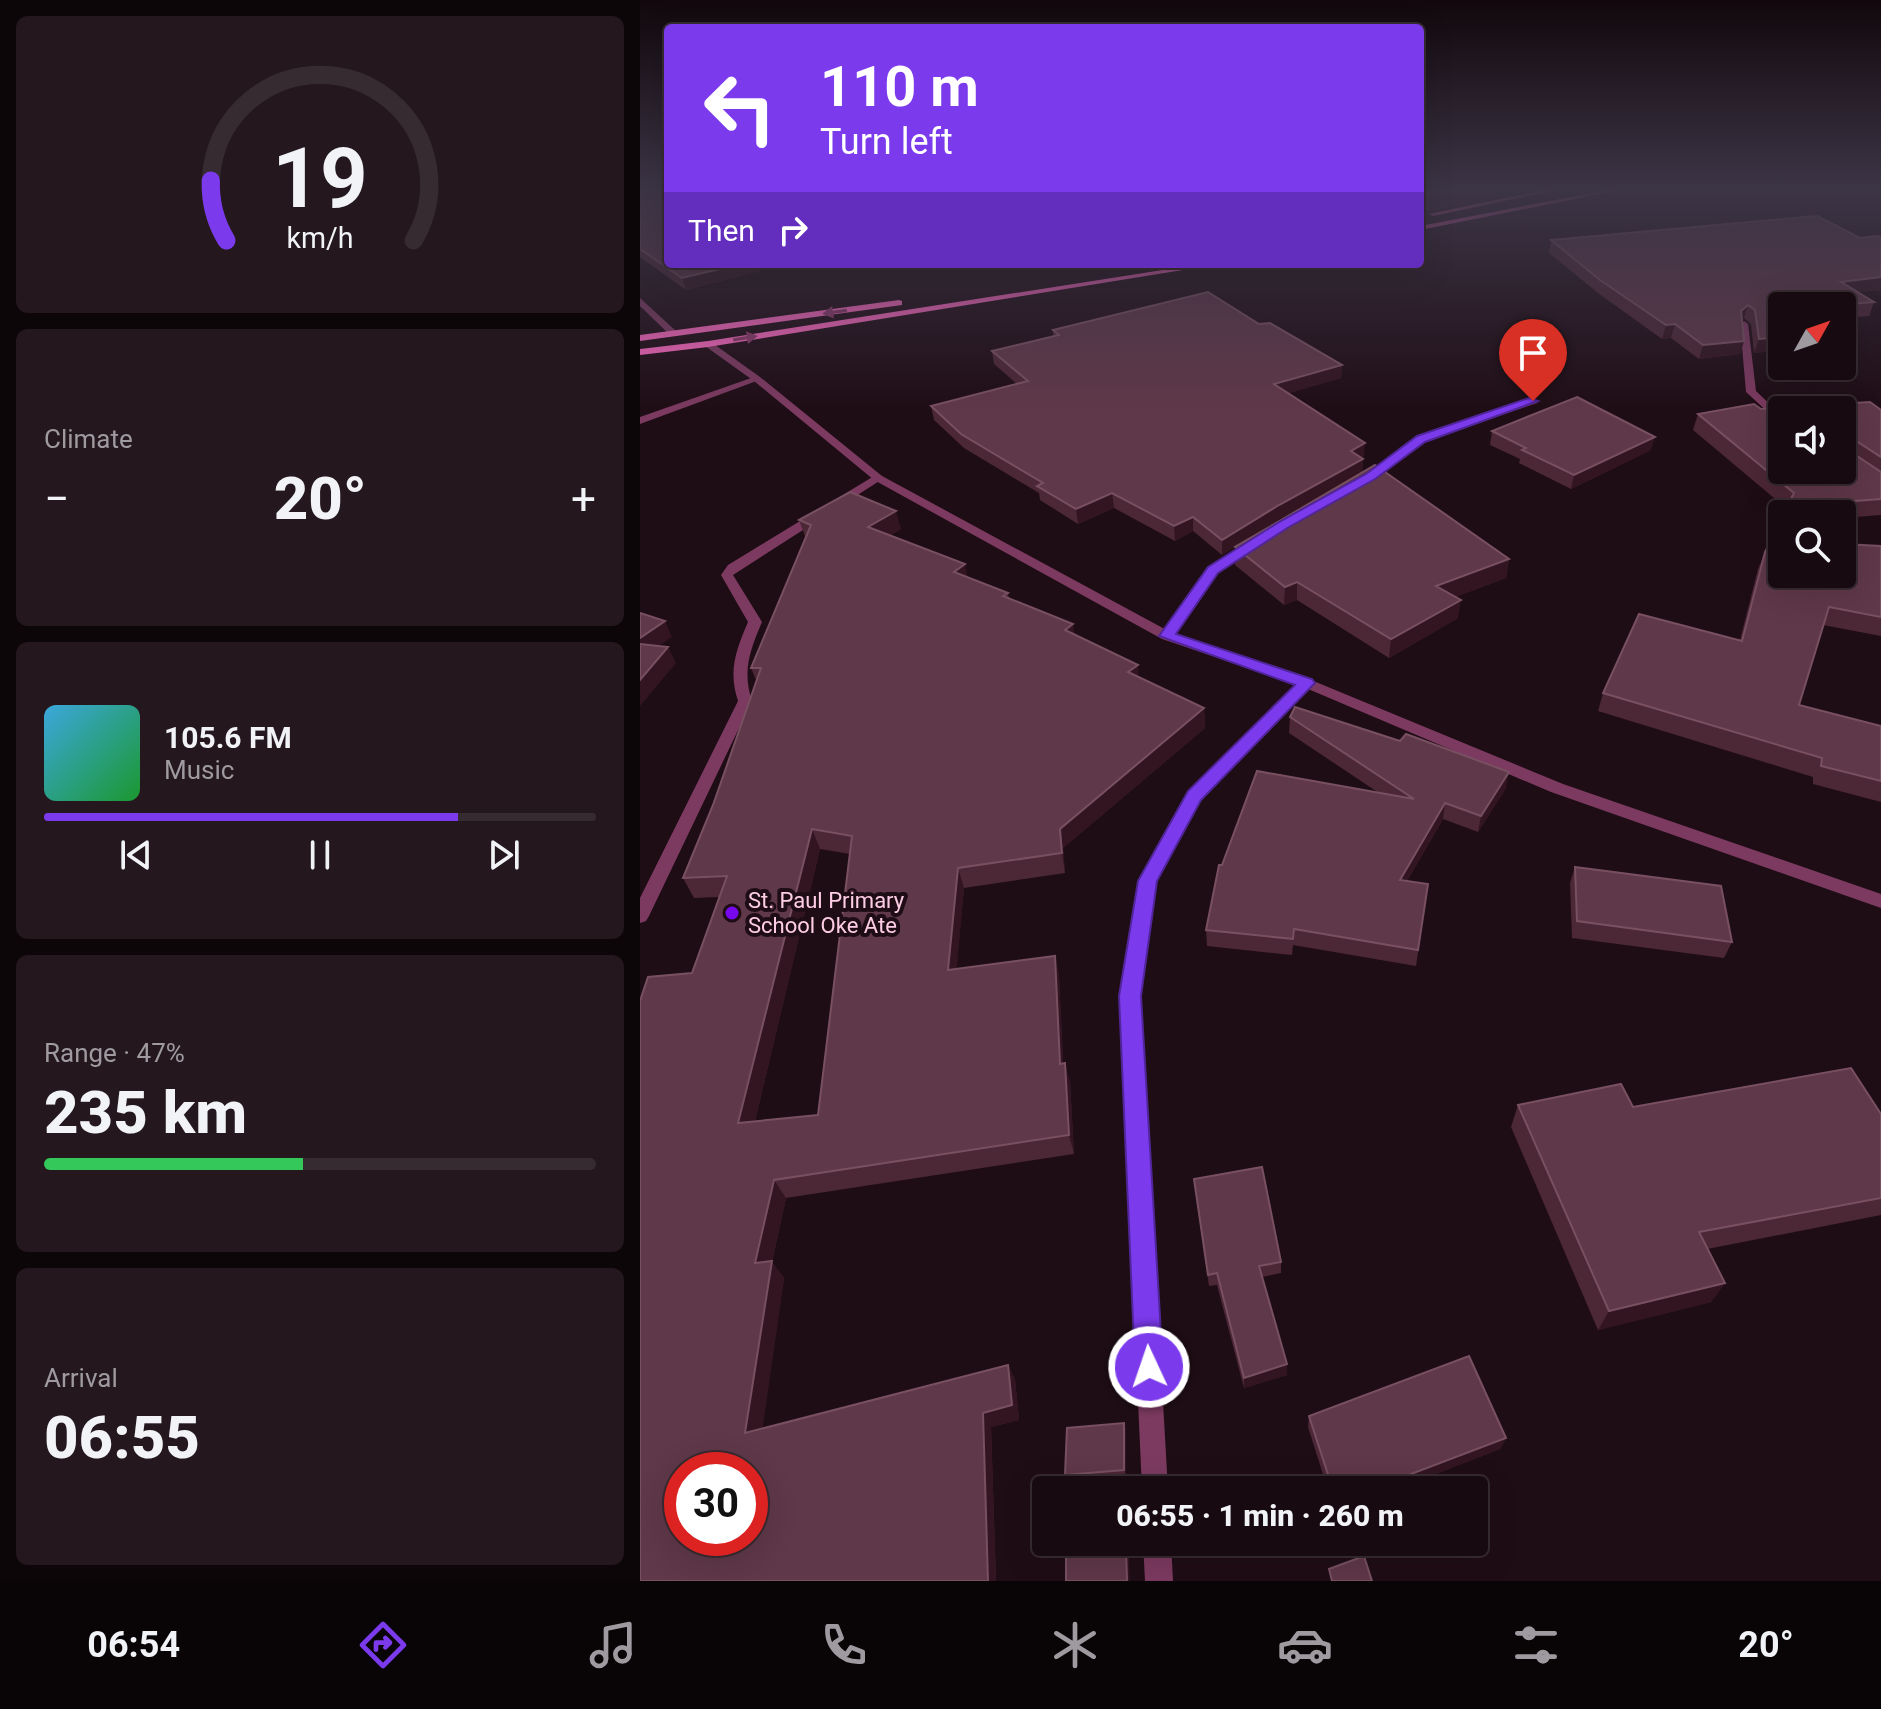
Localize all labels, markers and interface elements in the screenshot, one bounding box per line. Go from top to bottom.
text: 110 m [820,54,979,120]
icon: left [688,56,792,160]
text: Turn left [820,121,953,163]
text: 19 [272,129,368,226]
icon: right [771,208,815,252]
text: Then [688,213,755,248]
text: km/h [286,221,354,255]
north arrow [1768,292,1856,380]
map controls [1768,292,1856,588]
one-way arrow [822,306,847,319]
pin [1499,319,1567,401]
one-way arrow [733,331,758,344]
icon: arrive [1511,331,1555,375]
button: sound [1768,396,1856,484]
text: Climate [44,424,133,454]
text: 20° [274,463,367,534]
text: − [44,473,69,525]
text: + [571,473,596,525]
button: search [1768,500,1856,588]
text: 105.6 FM [164,720,292,755]
text: Music [164,755,234,785]
icon: previous [114,833,158,877]
icon: pause [298,833,342,877]
icon: next [482,833,526,877]
place label: St. Paul Primary School Oke Ate [748,888,905,938]
marker: St. Paul Primary School Oke Ate [723,904,741,922]
text: Range · 47% [44,1038,185,1068]
text: 235 km [44,1077,247,1148]
position arrow [1107,1325,1191,1409]
text: Arrival [44,1363,118,1393]
text: 06:55 [44,1402,200,1473]
speed limit sign: 30 [664,1452,768,1556]
text: 06:55 · 1 min · 260 m [1116,1498,1404,1533]
icon: directions [355,1617,411,1673]
icon: music [585,1617,641,1673]
icon: phone [816,1617,872,1673]
icon: climate [1047,1617,1103,1673]
icon: car [1277,1617,1333,1673]
icon: filters [1508,1617,1564,1673]
text: 06:54 [87,1624,180,1666]
text: 20° [1738,1624,1794,1666]

